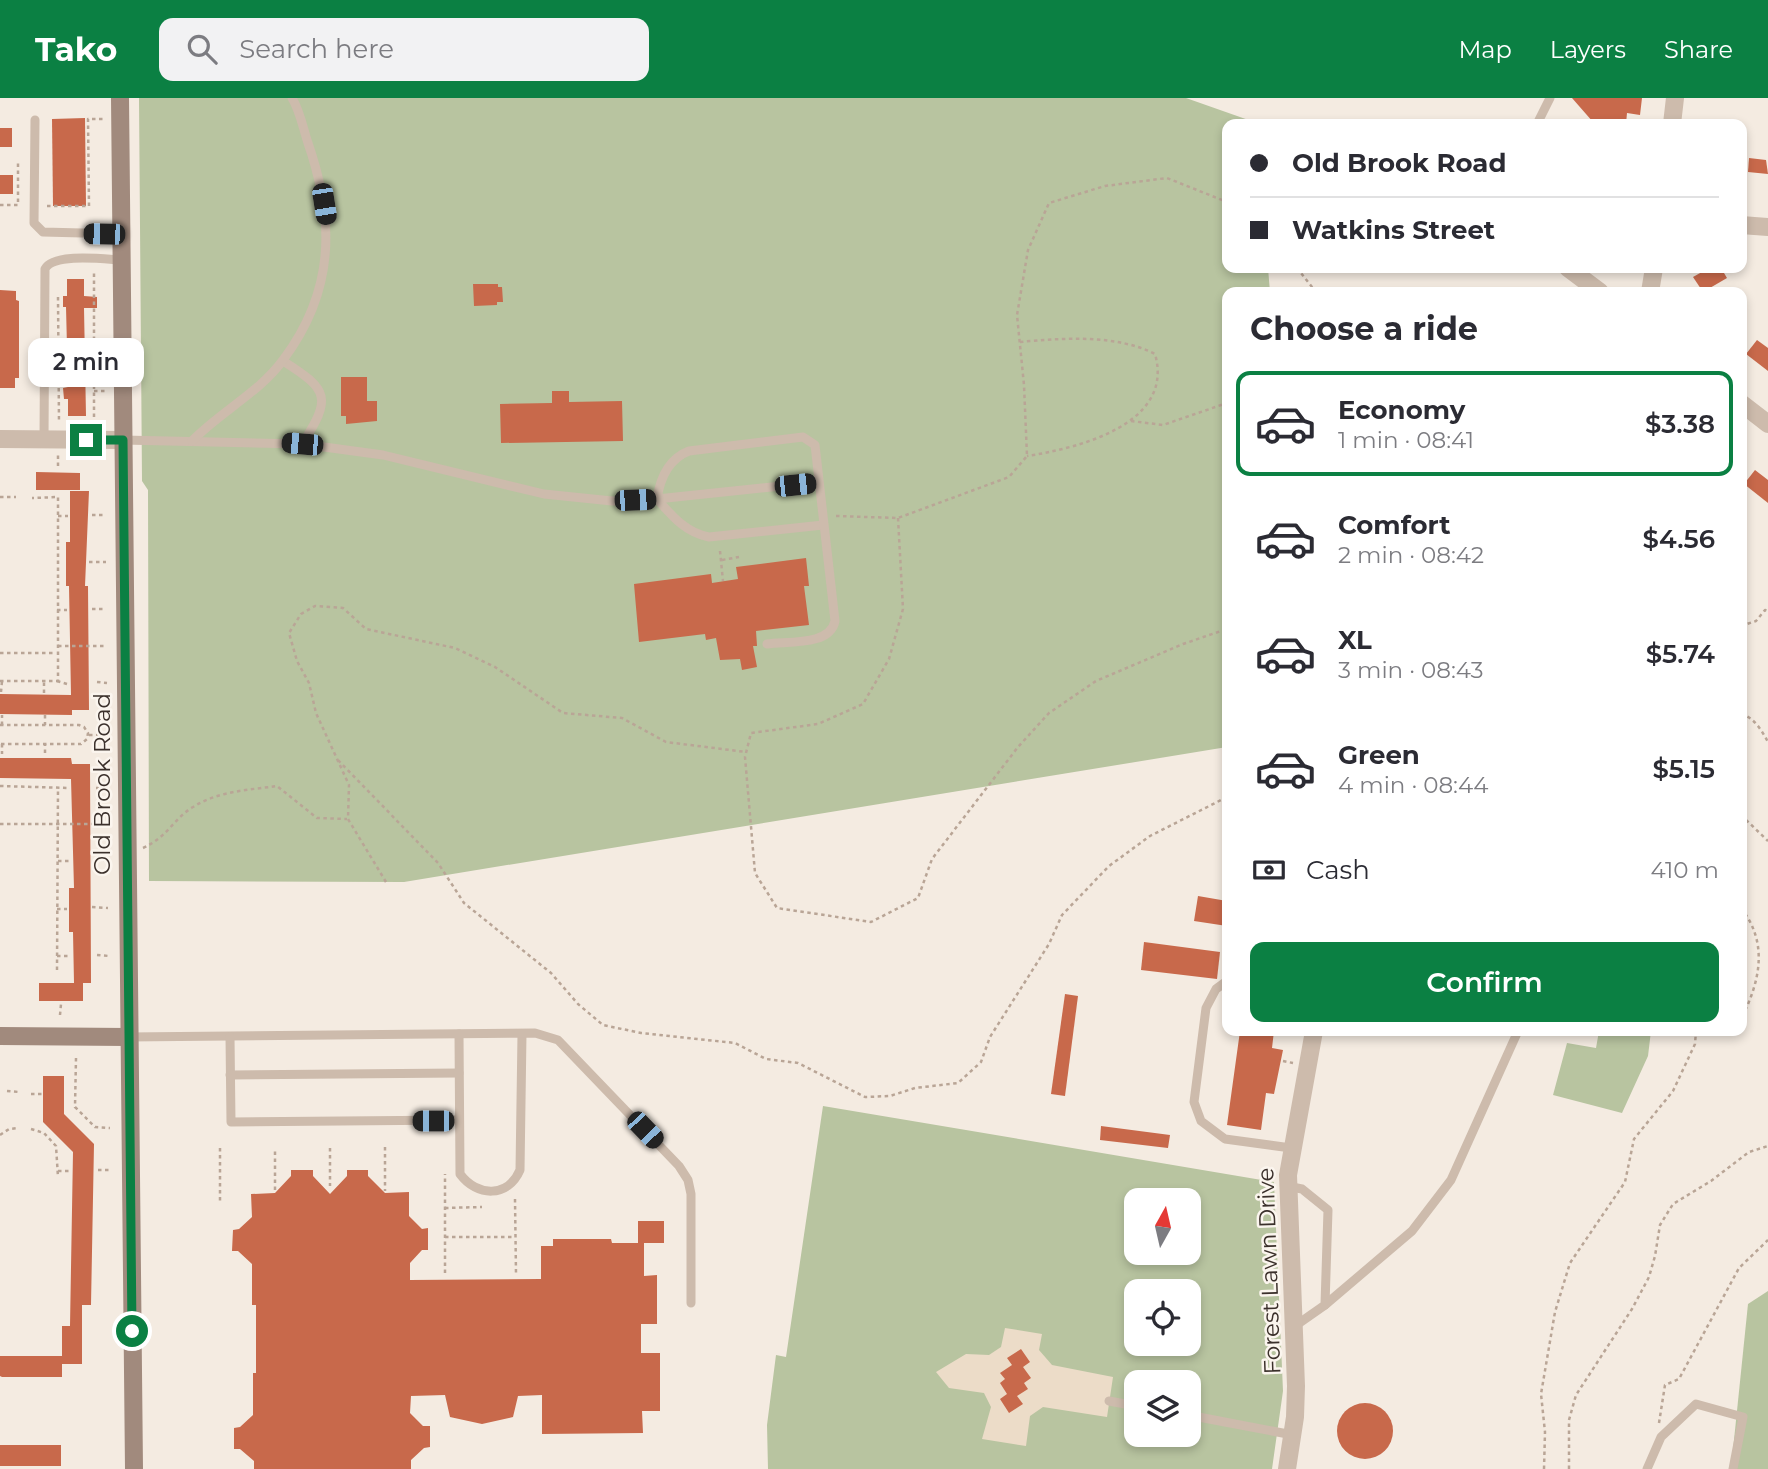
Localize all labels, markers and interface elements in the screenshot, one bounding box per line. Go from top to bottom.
search box [159,18,649,81]
text: Tako [35,29,117,69]
icon: search [183,30,221,68]
text: Search here [239,33,394,65]
text: Map [1458,35,1512,64]
text: Layers [1550,35,1626,64]
text: Share [1664,35,1733,64]
text: Old Brook Road [1292,147,1506,179]
car [311,182,338,226]
text: Watkins Street [1292,214,1495,246]
car [83,223,126,245]
text: Choose a ride [1250,309,1478,348]
callout: 2 min [28,338,144,388]
text: 2 min [53,348,119,376]
icon: car [1254,392,1317,455]
text: Economy [1338,394,1465,426]
text: $3.38 [1645,408,1715,440]
route end [70,424,102,456]
text: 1 min · 08:41 [1338,426,1474,454]
car [281,432,324,456]
car [774,472,817,498]
car [614,489,657,511]
icon: car [1254,507,1317,570]
text: Comfort [1338,509,1450,541]
text: $4.56 [1642,523,1715,555]
text: 2 min · 08:42 [1338,541,1484,569]
icon: car [1254,622,1317,685]
text: XL [1338,624,1372,656]
text: $5.74 [1646,638,1715,670]
text: 3 min · 08:43 [1338,656,1484,684]
street label: Old Brook Road [88,693,116,875]
icon: car [1254,737,1317,800]
text: Green [1338,739,1420,771]
text: $5.15 [1652,753,1715,785]
text: 4 min · 08:44 [1338,771,1488,799]
icon: cash [1250,851,1288,889]
text: Cash [1306,854,1370,886]
text: 410 m [1650,856,1719,884]
button: Confirm [1250,942,1719,1022]
car [623,1108,668,1152]
car [413,1111,455,1132]
street label: Forest Lawn Drive [1251,1167,1287,1375]
north arrow [1124,1188,1200,1265]
map controls [1124,1188,1201,1447]
button: locate [1124,1279,1201,1356]
route start [116,1315,148,1347]
button: layers [1124,1370,1201,1447]

